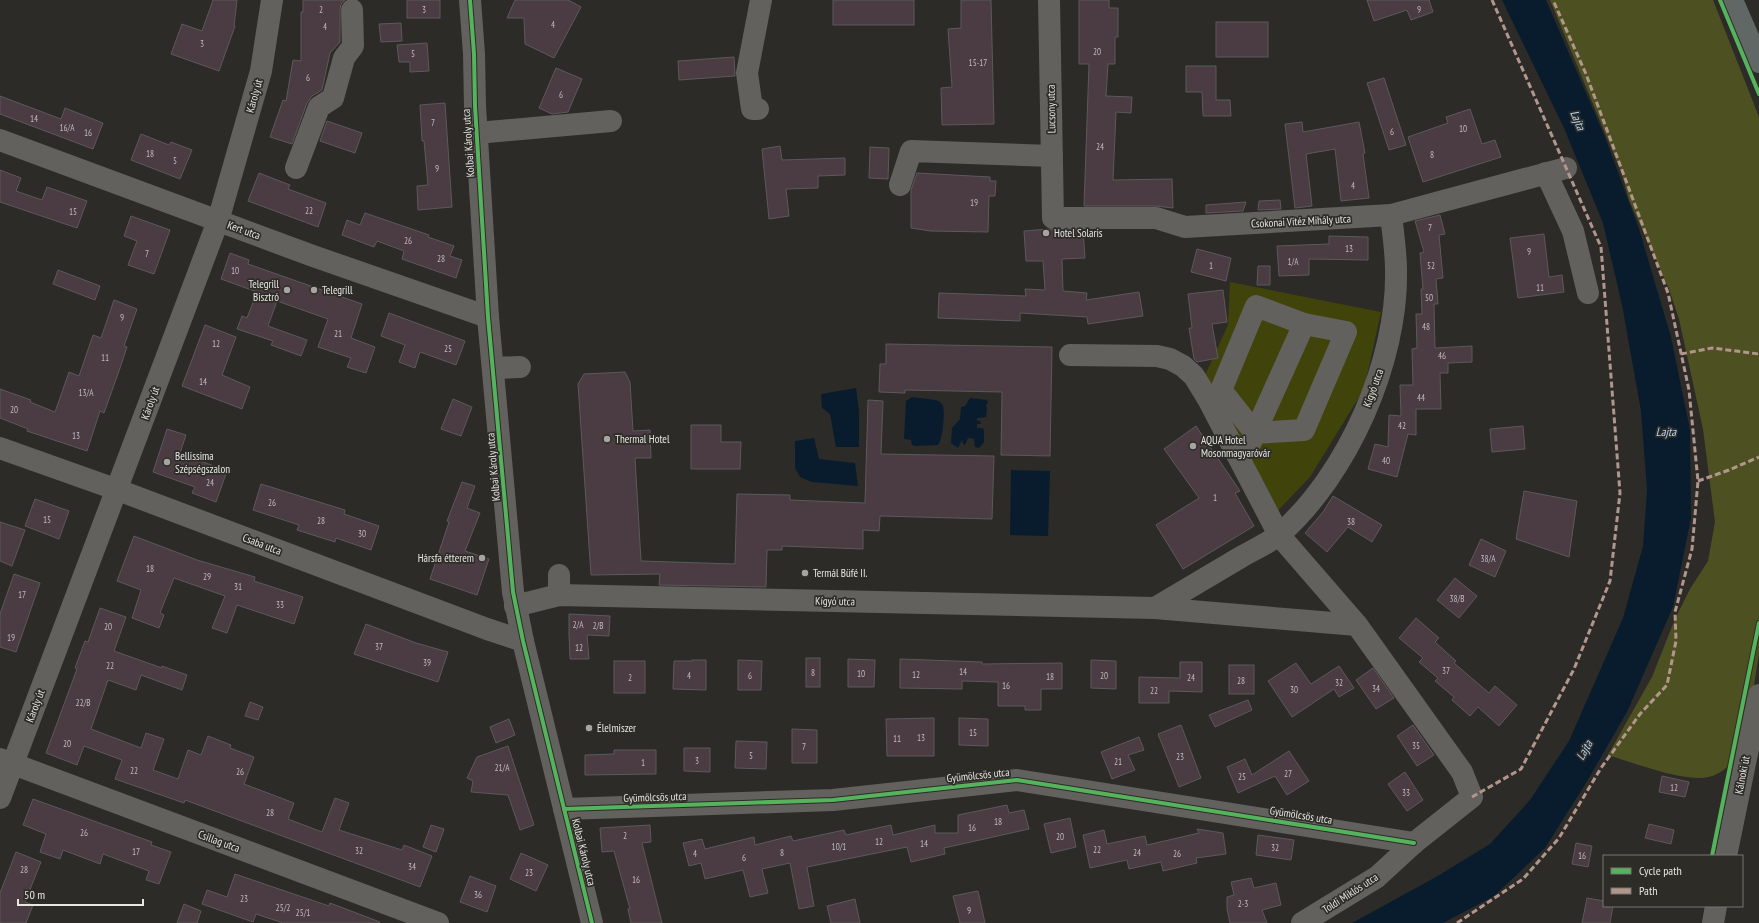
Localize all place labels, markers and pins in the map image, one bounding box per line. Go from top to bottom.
place label: Hotel Solaris [1054,226,1103,240]
marker: Hotel Solaris [1041,228,1051,238]
place label: Telegrill Bisztró [248,277,279,304]
place label: Telegrill [322,283,353,297]
marker: Telegrill Bisztró [282,285,292,295]
marker: Telegrill [309,285,319,295]
place label: Thermal Hotel [615,432,670,446]
place label: AQUA Hotel Mosonmagyaróvár [1201,433,1270,460]
marker: Thermal Hotel [602,434,612,444]
marker: AQUA Hotel Mosonmagyaróvár [1188,441,1198,451]
place label: Bellissima Szépségszalon [175,449,230,476]
marker: Bellissima Szépségszalon [162,457,172,467]
place label: Hársfa étterem [418,551,474,565]
marker: Hársfa étterem [477,553,487,563]
place label: Termál Büfé II. [813,566,867,580]
marker: Termál Büfé II. [800,568,810,578]
place label: Élelmiszer [597,721,636,735]
marker: Élelmiszer [584,723,594,733]

